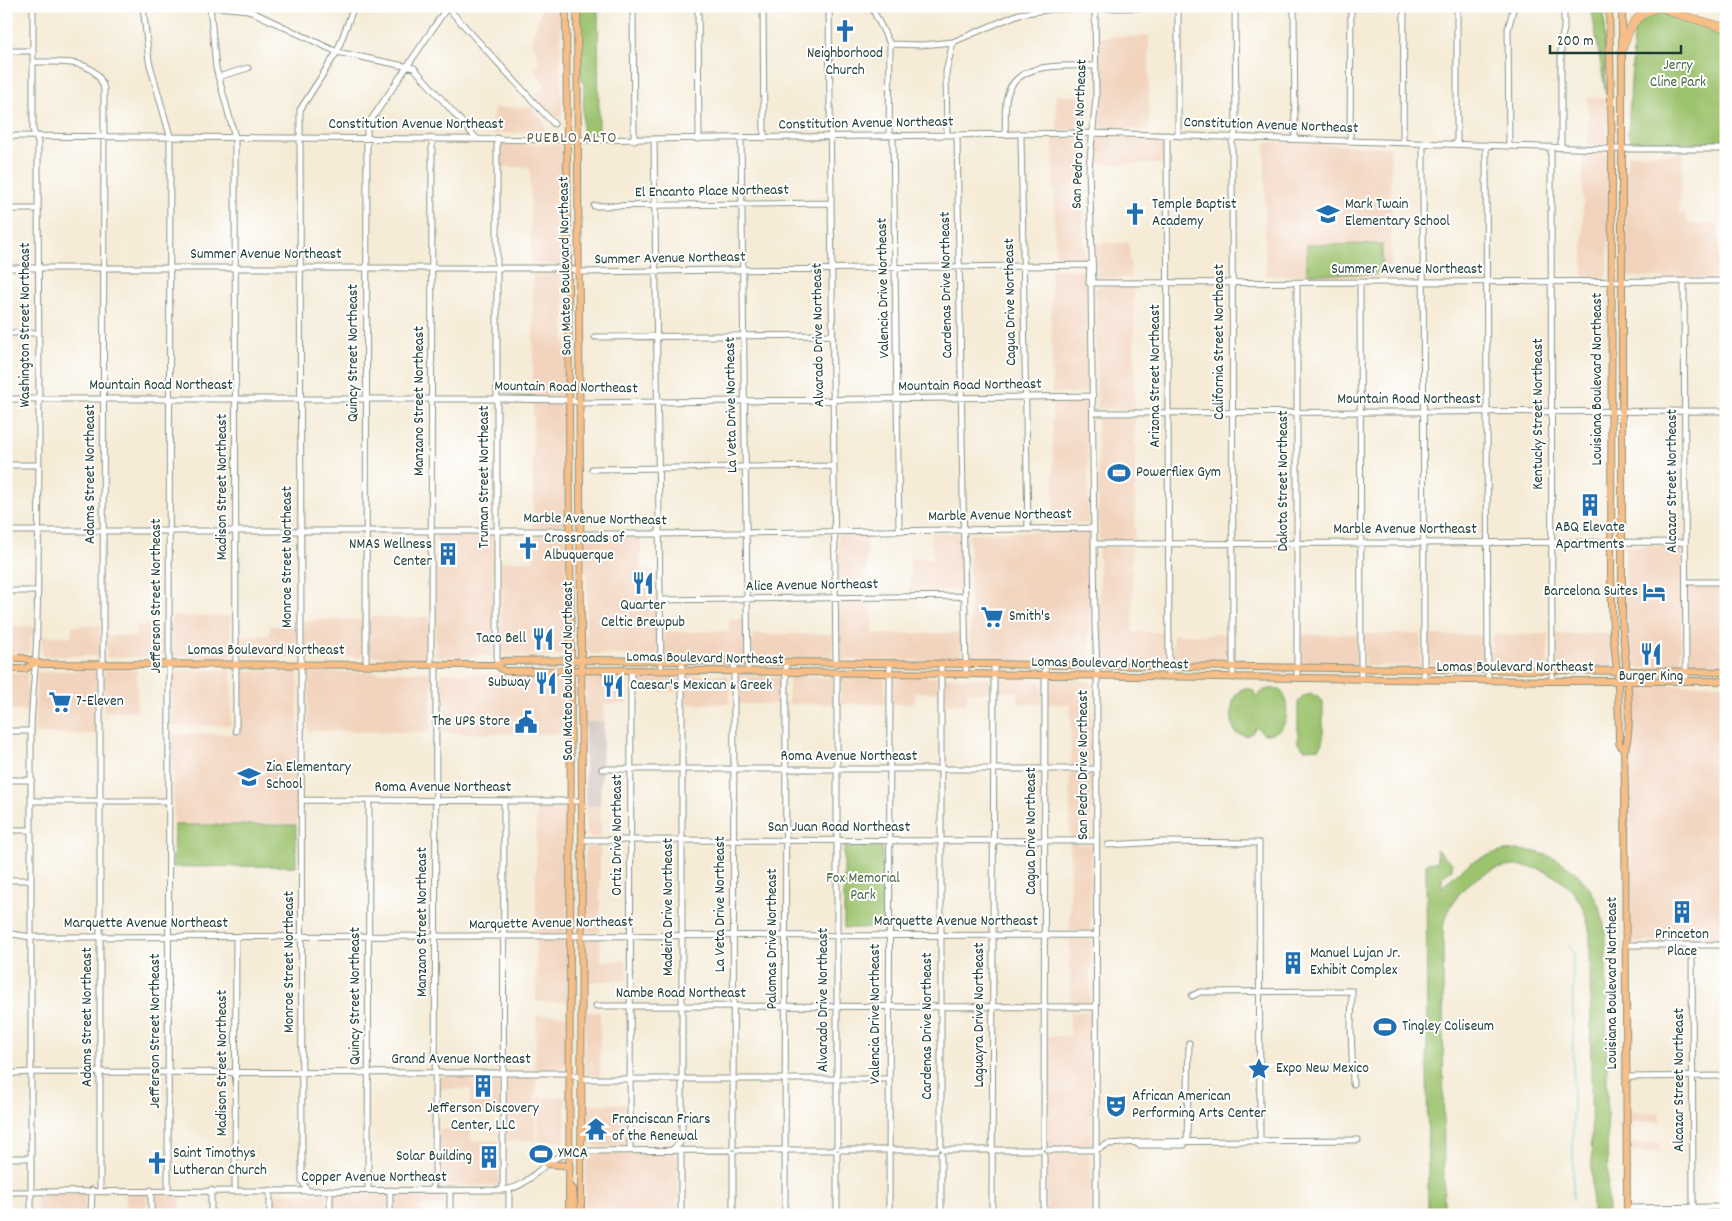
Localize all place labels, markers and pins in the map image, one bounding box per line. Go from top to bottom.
church icon: Neighborhood Church [832,18,858,44]
place label: Neighborhood Church [807,43,883,82]
place label: Temple Baptist Academy [1152,194,1237,233]
place label: Mark Twain Elementary School [1345,194,1450,233]
church icon: Temple Baptist Academy [1122,201,1148,227]
school or university icon: Mark Twain Elementary School [1315,201,1341,227]
sports icon: Powerfliex Gym [1106,460,1132,486]
place label: Powerfliex Gym [1136,462,1221,484]
building icon: ABQ Elevate Apartments [1577,492,1603,518]
place label: ABQ Elevate Apartments [1555,517,1625,556]
place label: Crossroads of Albuquerque [544,528,625,567]
place label: NMAS Wellness Center [349,534,432,573]
church icon: Crossroads of Albuquerque [515,535,541,561]
building icon: NMAS Wellness Center [435,541,461,567]
restaurant icon: Quarter Celtic Brewpub [630,570,656,596]
hotel icon: Barcelona Suites [1641,579,1667,605]
place label: Barcelona Suites [1544,581,1638,603]
place label: Quarter Celtic Brewpub [601,595,685,634]
supermarket icon: Smith's [979,604,1005,630]
place label: Smith's [1009,606,1050,628]
restaurant icon: Taco Bell [530,626,556,652]
place label: Taco Bell [476,628,526,650]
restaurant icon: Burger King [1638,641,1664,667]
place label: Burger King [1619,666,1683,688]
restaurant icon: Subway [533,670,559,696]
place label: Subway [488,672,531,694]
restaurant icon: Caesar's Mexican & Greek [600,673,626,699]
place label: Caesar's Mexican & Greek [630,675,772,697]
supermarket icon: 7-Eleven [47,689,73,715]
place label: 7-Eleven [76,691,124,713]
public building icon: The UPS Store [513,709,539,735]
place label: The UPS Store [432,711,510,733]
place label: Zia Elementary School [266,757,352,796]
school or university icon: Zia Elementary School [236,764,262,790]
building icon: Princeton Place [1669,899,1695,925]
place label: Princeton Place [1655,924,1709,963]
place label: Manuel Lujan Jr. Exhibit Complex [1310,943,1400,982]
building icon: Manuel Lujan Jr. Exhibit Complex [1280,950,1306,976]
sports icon: Tingley Coliseum [1372,1014,1398,1040]
place label: Tingley Coliseum [1402,1016,1494,1038]
place icon: Expo New Mexico [1246,1056,1272,1082]
place label: Expo New Mexico [1276,1058,1369,1080]
building icon: Jefferson Discovery Center, LLC [470,1073,496,1099]
place label: African American Performing Arts Center [1132,1086,1267,1125]
theatre icon: African American Performing Arts Center [1103,1093,1129,1119]
place label: Jefferson Discovery Center, LLC [427,1098,540,1137]
place label: Franciscan Friars of the Renewal [612,1109,711,1148]
temple icon: Franciscan Friars of the Renewal [583,1116,609,1142]
sports icon: YMCA [528,1141,554,1167]
place label: Saint Timothys Lutheran Church [173,1143,267,1182]
place label: YMCA [558,1143,588,1165]
building icon: Solar Building [476,1144,502,1170]
place label: Solar Building [396,1146,472,1168]
church icon: Saint Timothys Lutheran Church [144,1150,170,1176]

